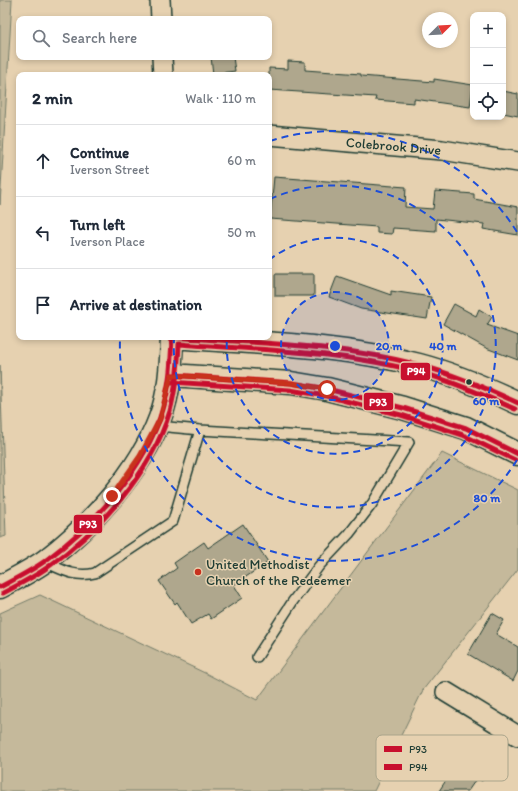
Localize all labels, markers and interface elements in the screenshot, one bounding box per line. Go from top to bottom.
north arrow [422,12,458,48]
map controls [470,12,506,120]
button: + [470,12,506,48]
search box [16,16,272,60]
icon: search [30,27,52,49]
text: Search here [62,29,137,47]
button: − [470,48,506,84]
button: locate [470,84,506,120]
text: 2 min [32,88,72,108]
text: Walk · 110 m [185,91,256,106]
street label: Colebrook Drive [345,134,442,159]
text: Continue [70,144,129,162]
icon: ahead [32,150,54,172]
text: 60 m [227,153,256,168]
text: Iverson Street [70,162,149,177]
text: Turn left [70,216,125,234]
icon: left [32,222,54,244]
text: 50 m [227,225,256,240]
text: Iverson Place [70,234,145,249]
icon: arrive [32,294,54,316]
text: Arrive at destination [70,296,202,314]
centre of rings [328,339,342,353]
text: 20 m [376,339,403,353]
text: 40 m [429,339,458,353]
line badge: P94 [400,362,431,381]
text: P94 [407,365,426,378]
unlabelled marker [464,377,474,387]
route start [318,380,336,398]
line badge: P93 [363,392,394,411]
text: 60 m [473,394,500,408]
text: P93 [369,396,387,409]
route end [103,487,121,505]
text: 80 m [474,491,501,505]
line badge: P93 [73,514,103,534]
text: P93 [79,518,97,531]
place label: United Methodist Church of the Redeemer [206,556,351,589]
marker: United Methodist Church of the Redeemer [193,567,203,577]
legend [376,735,508,781]
text: P93 [409,743,427,756]
text: P94 [409,761,428,774]

